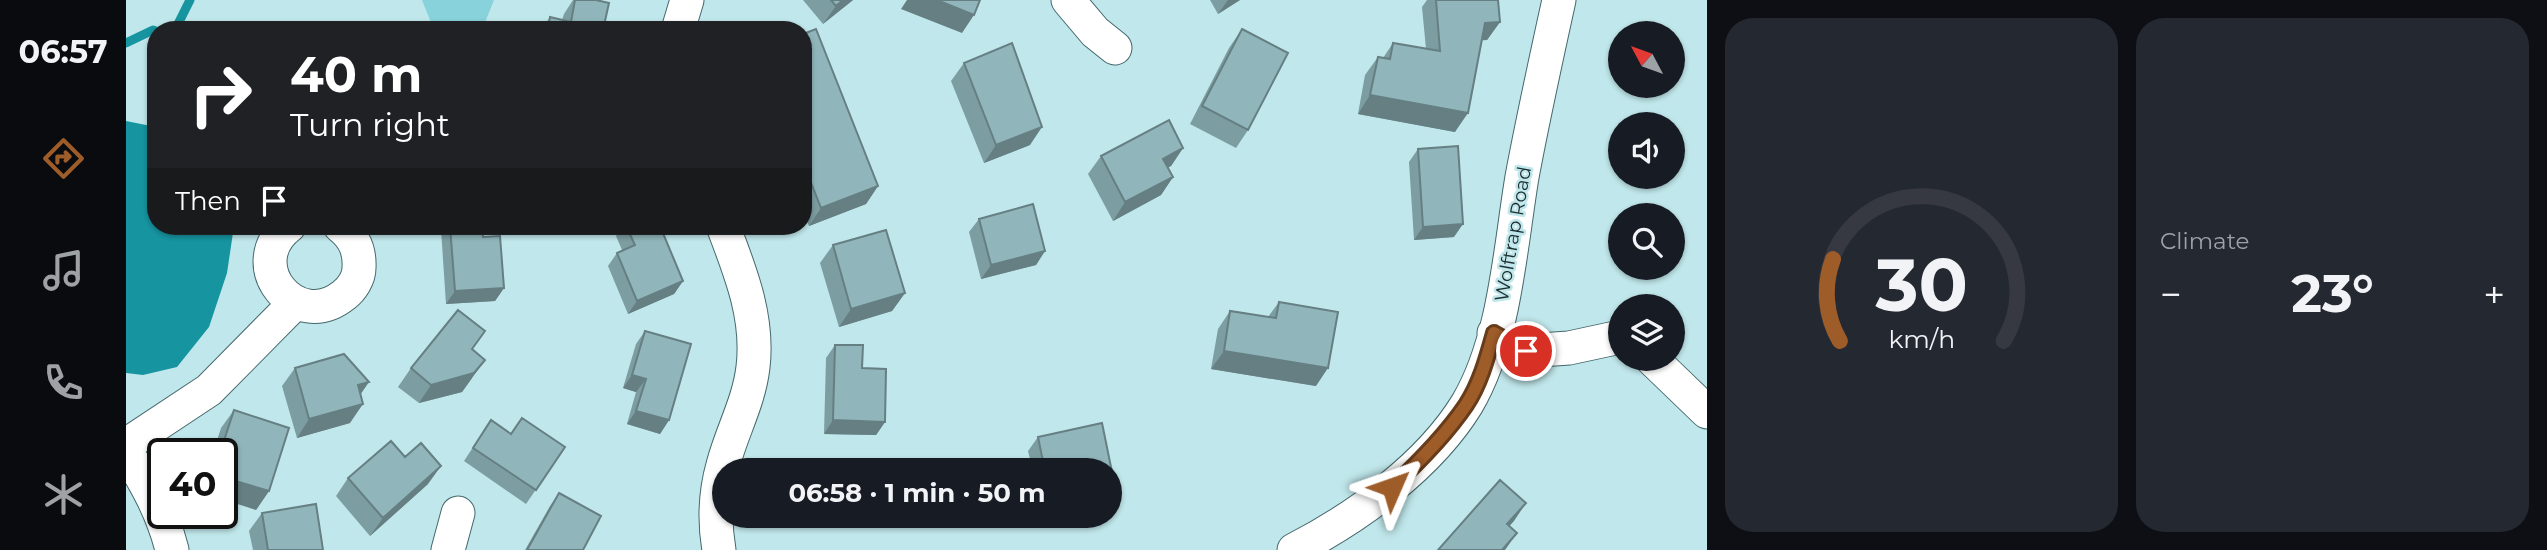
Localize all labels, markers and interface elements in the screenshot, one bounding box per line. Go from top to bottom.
north arrow [1608,21,1685,98]
map controls [1608,21,1685,371]
text: 06:57 [19,32,108,71]
text: 40 m [290,45,422,104]
icon: right [175,49,266,140]
text: Turn right [290,105,450,144]
button: sound [1608,112,1685,189]
icon: directions [39,134,88,183]
street label: Wolftrap Road [1490,165,1536,303]
icon: arrive [255,182,293,220]
text: Then [175,185,241,217]
button: search [1608,203,1685,280]
text: Climate [2160,227,2249,255]
text: 30 [1874,241,1968,329]
icon: music [39,246,88,295]
text: 23° [2291,262,2374,325]
text: − [2160,271,2182,318]
text: + [2483,271,2505,318]
button: layers [1608,294,1685,371]
pin [1496,321,1556,381]
text: km/h [1888,324,1955,354]
icon: arrive [1507,332,1545,370]
icon: phone [39,358,88,407]
speed limit sign: 40 [147,438,238,529]
position arrow [1355,450,1429,524]
icon: climate [39,470,88,519]
text: 06:58 · 1 min · 50 m [788,477,1046,509]

